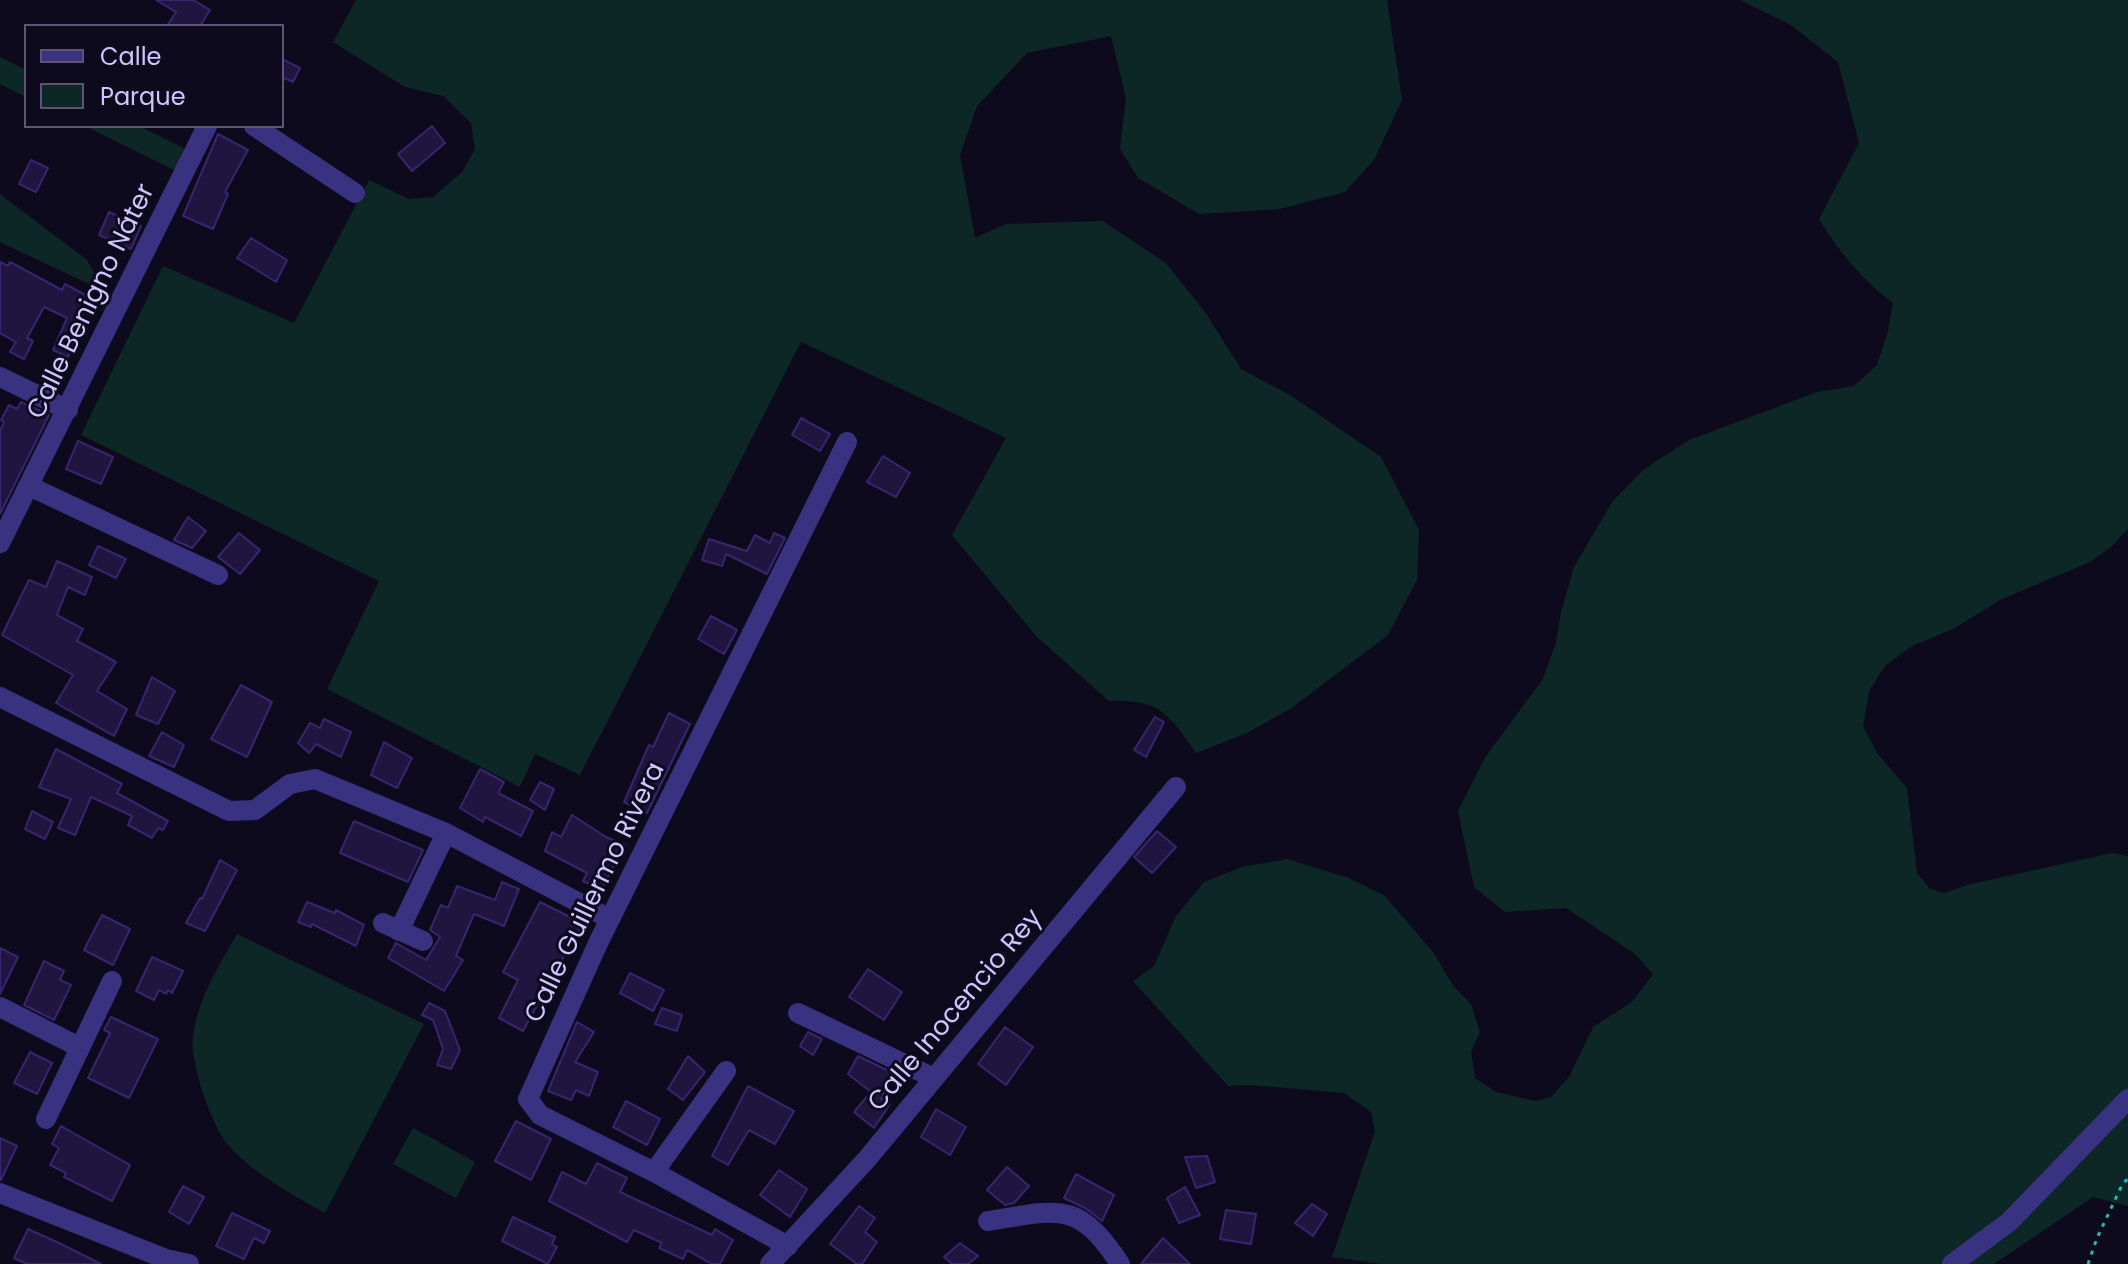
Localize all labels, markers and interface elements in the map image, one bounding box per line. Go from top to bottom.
legend [24,24,284,128]
text: Calle [100,40,161,73]
text: Parque [100,80,186,113]
street label: Calle Benigno Náter [22,179,162,425]
street label: Calle Guillermo Rivera [519,758,673,1028]
street label: Calle Inocencio Rey [862,904,1050,1118]

